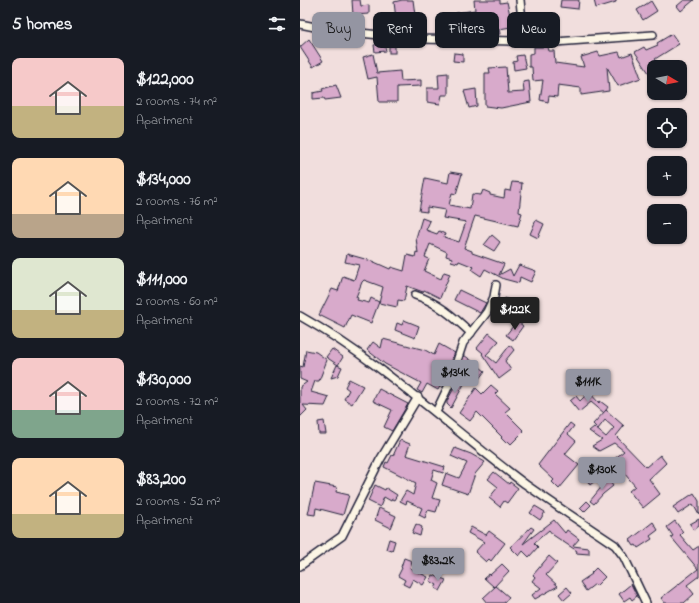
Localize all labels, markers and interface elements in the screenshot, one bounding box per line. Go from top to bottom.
text: 5 homes [12,12,72,37]
chip: Buy [312,12,365,48]
chip: Rent [373,12,427,48]
chip: Filters [435,12,499,48]
chip: New [507,12,560,48]
icon: filters [266,13,288,35]
north arrow [647,60,687,100]
map controls [647,60,687,244]
text: $122,000 [136,67,194,92]
icon: home [44,74,92,122]
text: 2 rooms · 74 m² [136,92,217,111]
button: locate [647,108,687,148]
text: Apartment [136,111,193,130]
button: + [647,156,687,196]
text: $134,000 [136,167,191,192]
icon: home [44,174,92,222]
text: 2 rooms · 76 m² [136,192,218,211]
button: − [647,204,687,244]
text: Apartment [136,211,193,230]
text: $111,000 [136,267,187,292]
icon: home [44,274,92,322]
text: 2 rooms · 60 m² [136,292,218,311]
pin: $122K [487,297,543,331]
text: $122K [499,300,531,319]
text: Apartment [136,311,193,330]
pin: $134K [427,360,483,394]
text: $134K [440,363,470,382]
text: $130,000 [136,367,191,392]
pin: $111K [560,369,616,403]
text: $111K [575,372,601,391]
icon: home [44,374,92,422]
text: 2 rooms · 72 m² [136,392,218,411]
text: Apartment [136,411,193,430]
pin: $130K [574,457,630,491]
text: $130K [587,460,617,479]
text: $83,200 [136,467,186,492]
icon: home [44,474,92,522]
text: 2 rooms · 52 m² [136,492,220,511]
text: Apartment [136,511,193,530]
pin: $83.2K [405,548,471,582]
text: $83.2K [421,551,455,570]

